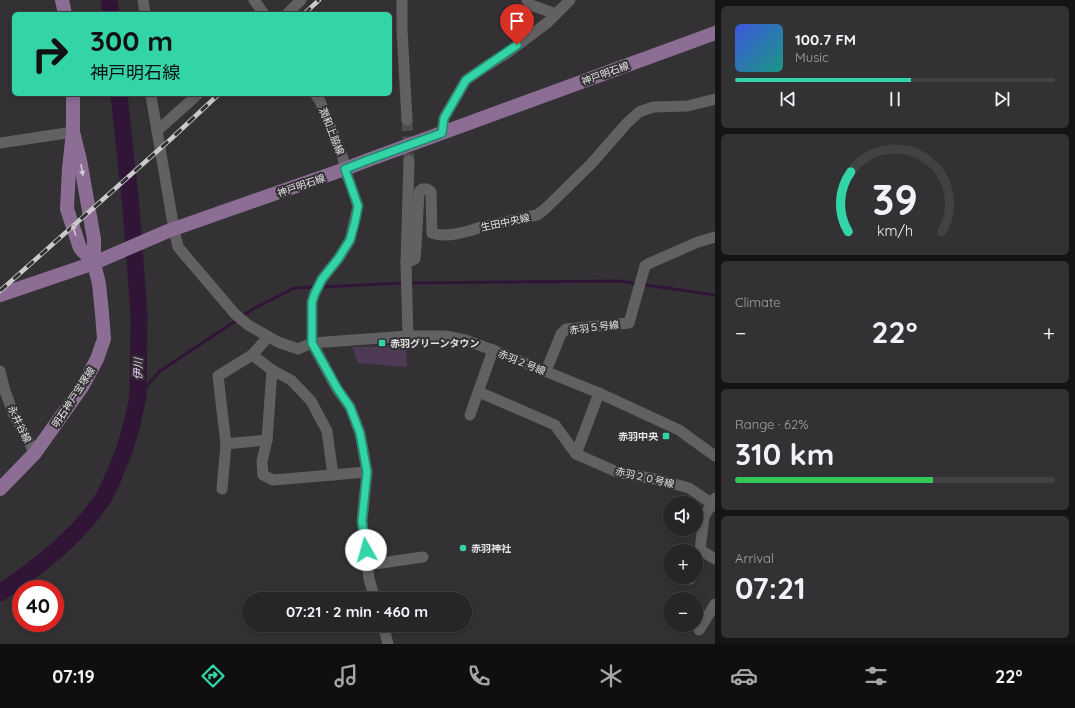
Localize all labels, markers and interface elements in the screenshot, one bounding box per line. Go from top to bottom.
pin [500,4,534,45]
icon: arrive [506,10,528,32]
text: 300 m [90,23,173,58]
icon: right [24,28,76,80]
text: 100.7 FM [795,30,856,49]
text: Music [795,49,829,65]
street label: 神戸明石線 [579,59,631,88]
text: 神戸明石線 [90,61,180,84]
icon: previous [777,88,799,110]
icon: pause [884,88,906,110]
icon: next [991,88,1013,110]
street label: 潤和上脇線 [316,106,347,157]
one-way arrow [79,164,85,176]
street label: 神戸明石線 [275,171,327,200]
text: 39 [872,173,918,225]
street label: 生田中央線 [479,211,531,234]
text: km/h [877,222,913,240]
one-way arrow [71,224,77,236]
text: Climate [735,294,781,310]
text: 22° [872,313,917,351]
street label: 赤羽５号線 [568,318,620,337]
text: − [735,319,746,347]
text: + [1043,319,1055,347]
place label: 赤羽グリーンタウン [390,337,480,350]
marker: 赤羽グリーンタウン [377,338,387,348]
street label: 赤羽２号線 [496,347,547,378]
water label: 伊川 [131,357,145,380]
street label: 明石神戸宝塚線 [49,364,98,430]
street label: 永井谷線 [5,403,34,445]
text: Range · 62% [735,416,808,432]
place label: 赤羽中央 [618,430,659,443]
marker: 赤羽中央 [661,431,671,441]
text: 310 km [735,435,834,473]
street label: 赤羽２０号線 [614,464,676,491]
map controls [663,496,703,632]
button: sound [663,496,703,536]
position arrow [345,529,387,571]
place label: 赤羽神社 [471,542,512,555]
marker: 赤羽神社 [458,543,468,553]
button: + [663,544,703,584]
text: Arrival [735,550,774,566]
text: 07:21 [735,569,806,607]
speed limit sign: 40 [12,580,64,632]
button: − [663,592,703,632]
text: 07:21 · 2 min · 460 m [286,602,428,621]
icon: directions [199,662,227,690]
icon: music [332,662,360,690]
icon: phone [465,662,493,690]
icon: climate [597,662,625,690]
icon: car [730,662,758,690]
icon: filters [862,662,890,690]
text: 07:19 [52,665,95,688]
text: 22° [995,665,1023,688]

